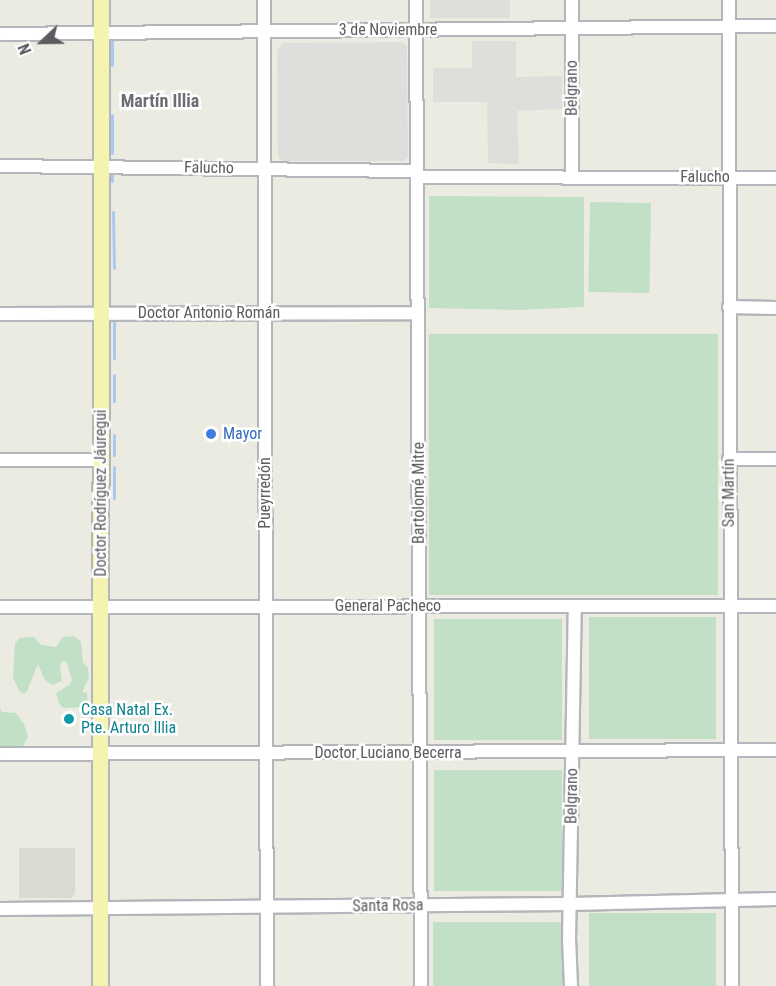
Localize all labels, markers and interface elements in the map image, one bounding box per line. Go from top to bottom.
north arrow [12,12,72,72]
street label: 3 de Noviembre [339,20,437,40]
text: N [14,41,35,57]
street label: Belgrano [562,60,582,116]
district label: Martín Illia [121,90,199,112]
street label: Falucho [184,158,234,178]
street label: Falucho [680,167,730,187]
street label: Doctor Antonio Román [138,303,280,323]
street label: Doctor Rodríguez Jáuregui [91,409,111,577]
place label: Mayor [223,424,262,444]
marker: Mayor [204,427,218,441]
street label: Bartolomé Mitre [409,442,429,544]
street label: Pueyrredón [255,457,275,529]
street label: San Martín [719,459,739,527]
street label: General Pacheco [335,596,441,616]
place label: Casa Natal Ex. Pte. Arturo Illia [81,700,176,738]
marker: Casa Natal Ex. Pte. Arturo Illia [62,712,76,726]
street label: Doctor Luciano Becerra [314,743,462,763]
street label: Belgrano [562,768,582,824]
street label: Santa Rosa [352,896,424,916]

